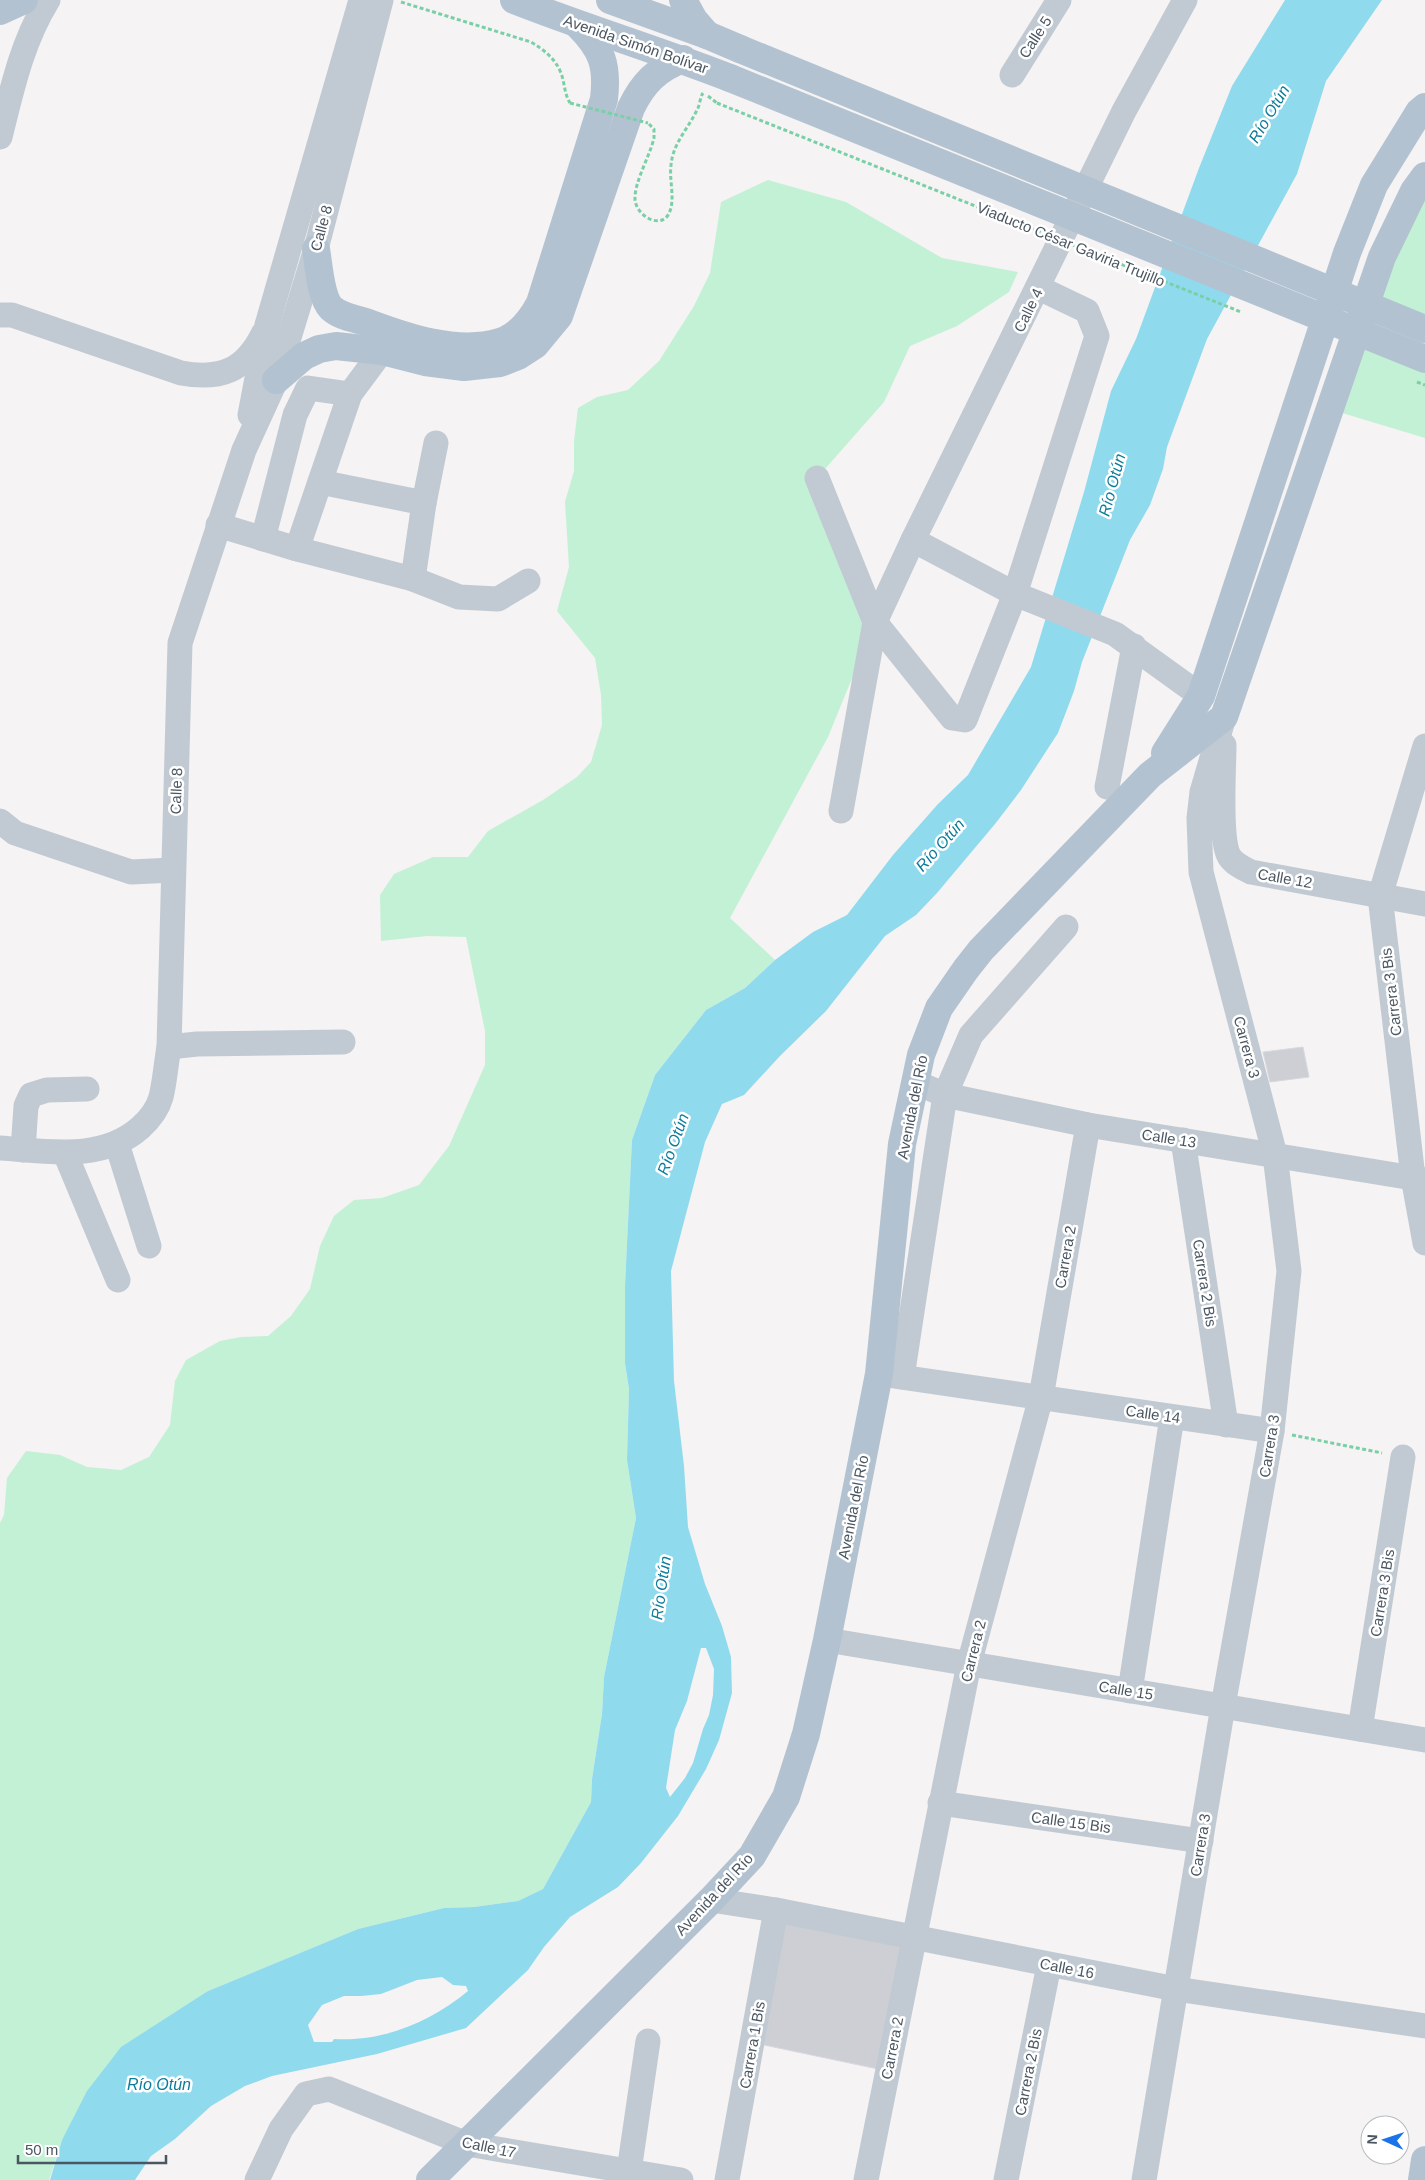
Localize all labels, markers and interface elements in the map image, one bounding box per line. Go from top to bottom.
street label: Avenida Simón Bolívar [562,11,710,77]
street label: Calle 5 [1015,13,1055,61]
water label: Río Otún [1245,82,1293,146]
street label: Viaducto César Gaviria Trujillo [974,198,1168,290]
street label: Calle 8 [307,203,335,253]
street label: Calle 4 [1010,285,1046,335]
water label: Río Otún [1096,452,1129,518]
street label: Calle 8 [167,767,185,815]
water label: Río Otún [912,815,968,874]
street label: Calle 12 [1256,865,1314,891]
street label: Carrera 3 Bis [1377,947,1405,1037]
street label: Carrera 3 [1231,1014,1263,1080]
street label: Avenida del Río [894,1054,930,1160]
water label: Río Otún [654,1111,692,1177]
street label: Calle 13 [1140,1125,1198,1151]
street label: Carrera 2 [1051,1224,1079,1290]
street label: Carrera 2 Bis [1190,1238,1220,1328]
street label: Calle 14 [1125,1402,1181,1426]
street label: Carrera 3 [1256,1413,1282,1479]
street label: Avenida del Río [835,1454,871,1560]
street label: Carrera 3 Bis [1367,1548,1397,1638]
water label: Río Otún [648,1555,674,1621]
street label: Carrera 2 [957,1618,989,1684]
street label: Calle 15 [1097,1677,1155,1703]
street label: Calle 15 Bis [1030,1808,1112,1836]
street label: Carrera 3 [1187,1812,1213,1878]
street label: Avenida del Río [672,1850,756,1938]
street label: Calle 16 [1038,1954,1096,1982]
street label: Carrera 1 Bis [736,2000,768,2090]
street label: Carrera 2 [878,2015,906,2081]
street label: Carrera 2 Bis [1011,2027,1045,2117]
water label: Río Otún [127,2076,191,2093]
north arrow [1360,2115,1410,2165]
scale bar [18,2132,165,2164]
street label: Calle 17 [460,2133,518,2161]
text: N [1364,2134,1380,2145]
text: 50 m [25,2141,58,2158]

